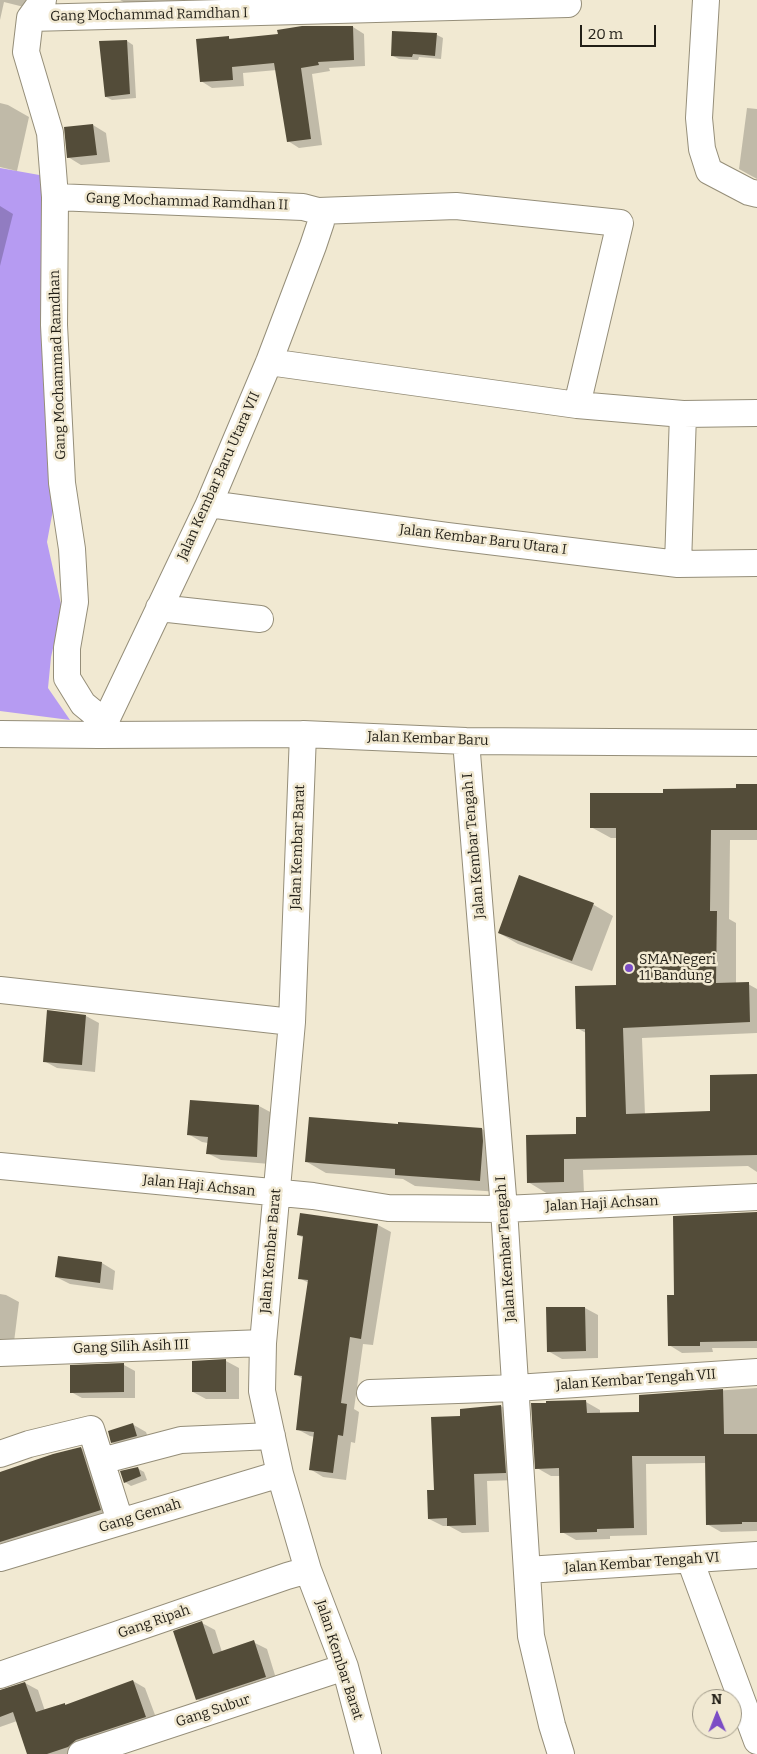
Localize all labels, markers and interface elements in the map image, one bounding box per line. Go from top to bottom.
street label: Gang Mochammad Ramdhan I [50,5,248,25]
scale bar [582,15,658,47]
text: 20 m [588,25,623,43]
street label: Gang Mochammad Ramdhan II [86,190,288,214]
street label: Gang Mochammad Ramdhan [46,270,70,460]
street label: Jalan Kembar Baru Utara VII [174,389,264,563]
street label: Jalan Kembar Baru Utara I [398,521,568,559]
street label: Jalan Kembar Baru [367,728,489,750]
street label: Jalan Kembar Tengah I [459,773,489,919]
street label: Jalan Kembar Barat [287,784,309,910]
place label: SMA Negeri 11 Bandung [639,952,716,984]
marker: SMA Negeri 11 Bandung [623,962,635,974]
street label: Jalan Haji Achsan [142,1172,256,1200]
street label: Jalan Kembar Tengah I [493,1176,519,1322]
street label: Jalan Kembar Barat [257,1188,285,1314]
street label: Jalan Haji Achsan [545,1193,659,1215]
street label: Gang Silih Asih III [73,1337,189,1357]
street label: Jalan Kembar Tengah VII [555,1366,717,1394]
street label: Gang Gemah [97,1496,183,1536]
street label: Jalan Kembar Tengah VI [564,1549,720,1577]
street label: Jalan Kembar Barat [312,1598,366,1722]
street label: Gang Ripah [116,1602,192,1642]
north arrow [692,1689,742,1739]
street label: Gang Subur [174,1691,252,1731]
text: N [711,1691,722,1708]

